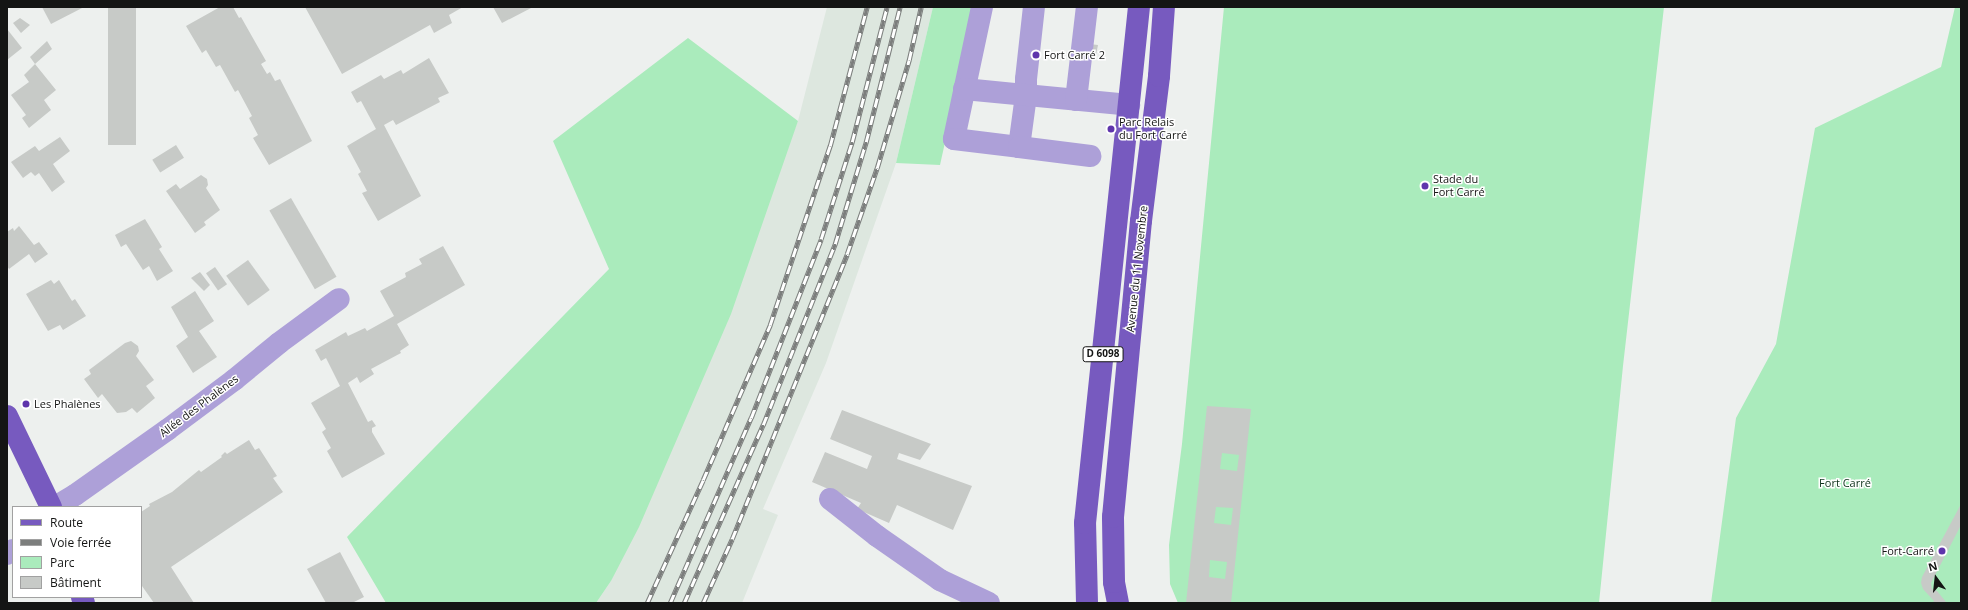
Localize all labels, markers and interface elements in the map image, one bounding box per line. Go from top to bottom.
place label: Fort Carré 2 [1044,48,1105,62]
marker: Fort Carré 2 [1031,50,1041,60]
place label: Parc Relais du Fort Carré [1119,116,1187,142]
marker: Parc Relais du Fort Carré [1106,124,1116,134]
place label: Stade du Fort Carré [1433,173,1485,199]
marker: Stade du Fort Carré [1420,181,1430,191]
street label: Avenue du 11 Novembre [1124,205,1150,333]
road number: D 6098 [1082,346,1124,362]
street label: Allée des Phalènes [157,372,241,440]
place label: Les Phalènes [34,397,101,411]
marker: Les Phalènes [21,399,31,409]
park label: Fort Carré [1819,476,1871,490]
legend [12,506,142,598]
text: Route [50,514,83,531]
text: Voie ferrée [50,534,111,551]
place label: Fort-Carré [1882,544,1934,558]
marker: Fort-Carré [1937,546,1947,556]
text: Parc [50,554,75,571]
north arrow [1916,558,1956,598]
text: N [1926,558,1939,574]
text: Bâtiment [50,574,101,591]

